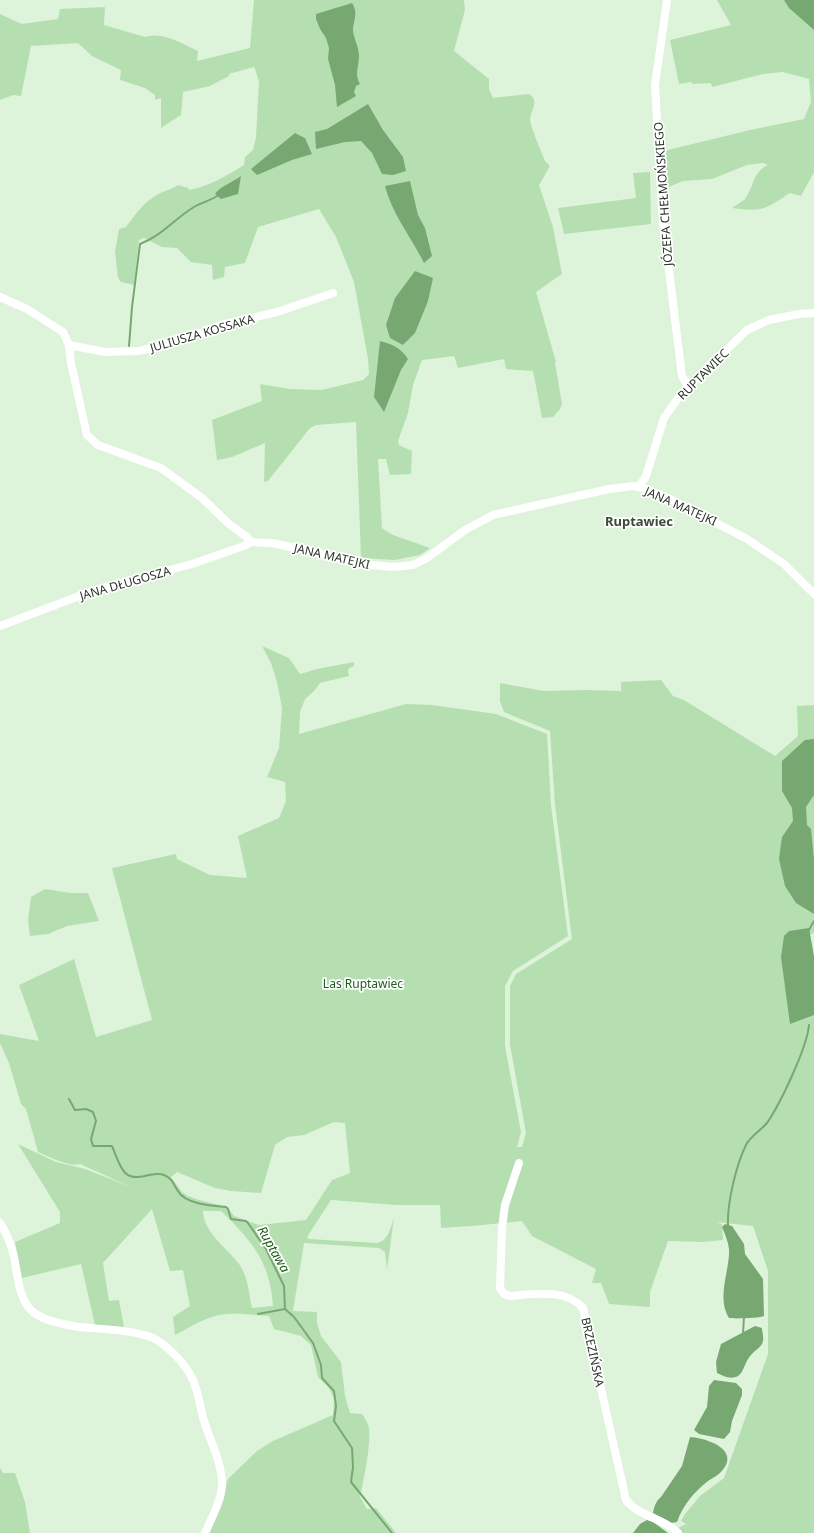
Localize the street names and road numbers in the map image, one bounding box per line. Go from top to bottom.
street label: JÓZEFA CHEŁMOŃSKIEGO [649,121,677,268]
street label: JULIUSZA KOSSAKA [147,310,257,356]
street label: RUPTAWIEC [674,344,733,403]
street label: JANA MATEJKI [641,482,720,530]
street label: JANA MATEJKI [291,539,372,573]
street label: JANA DŁUGOSZA [77,562,173,604]
street label: BRZEZIŃSKA [577,1316,609,1389]

